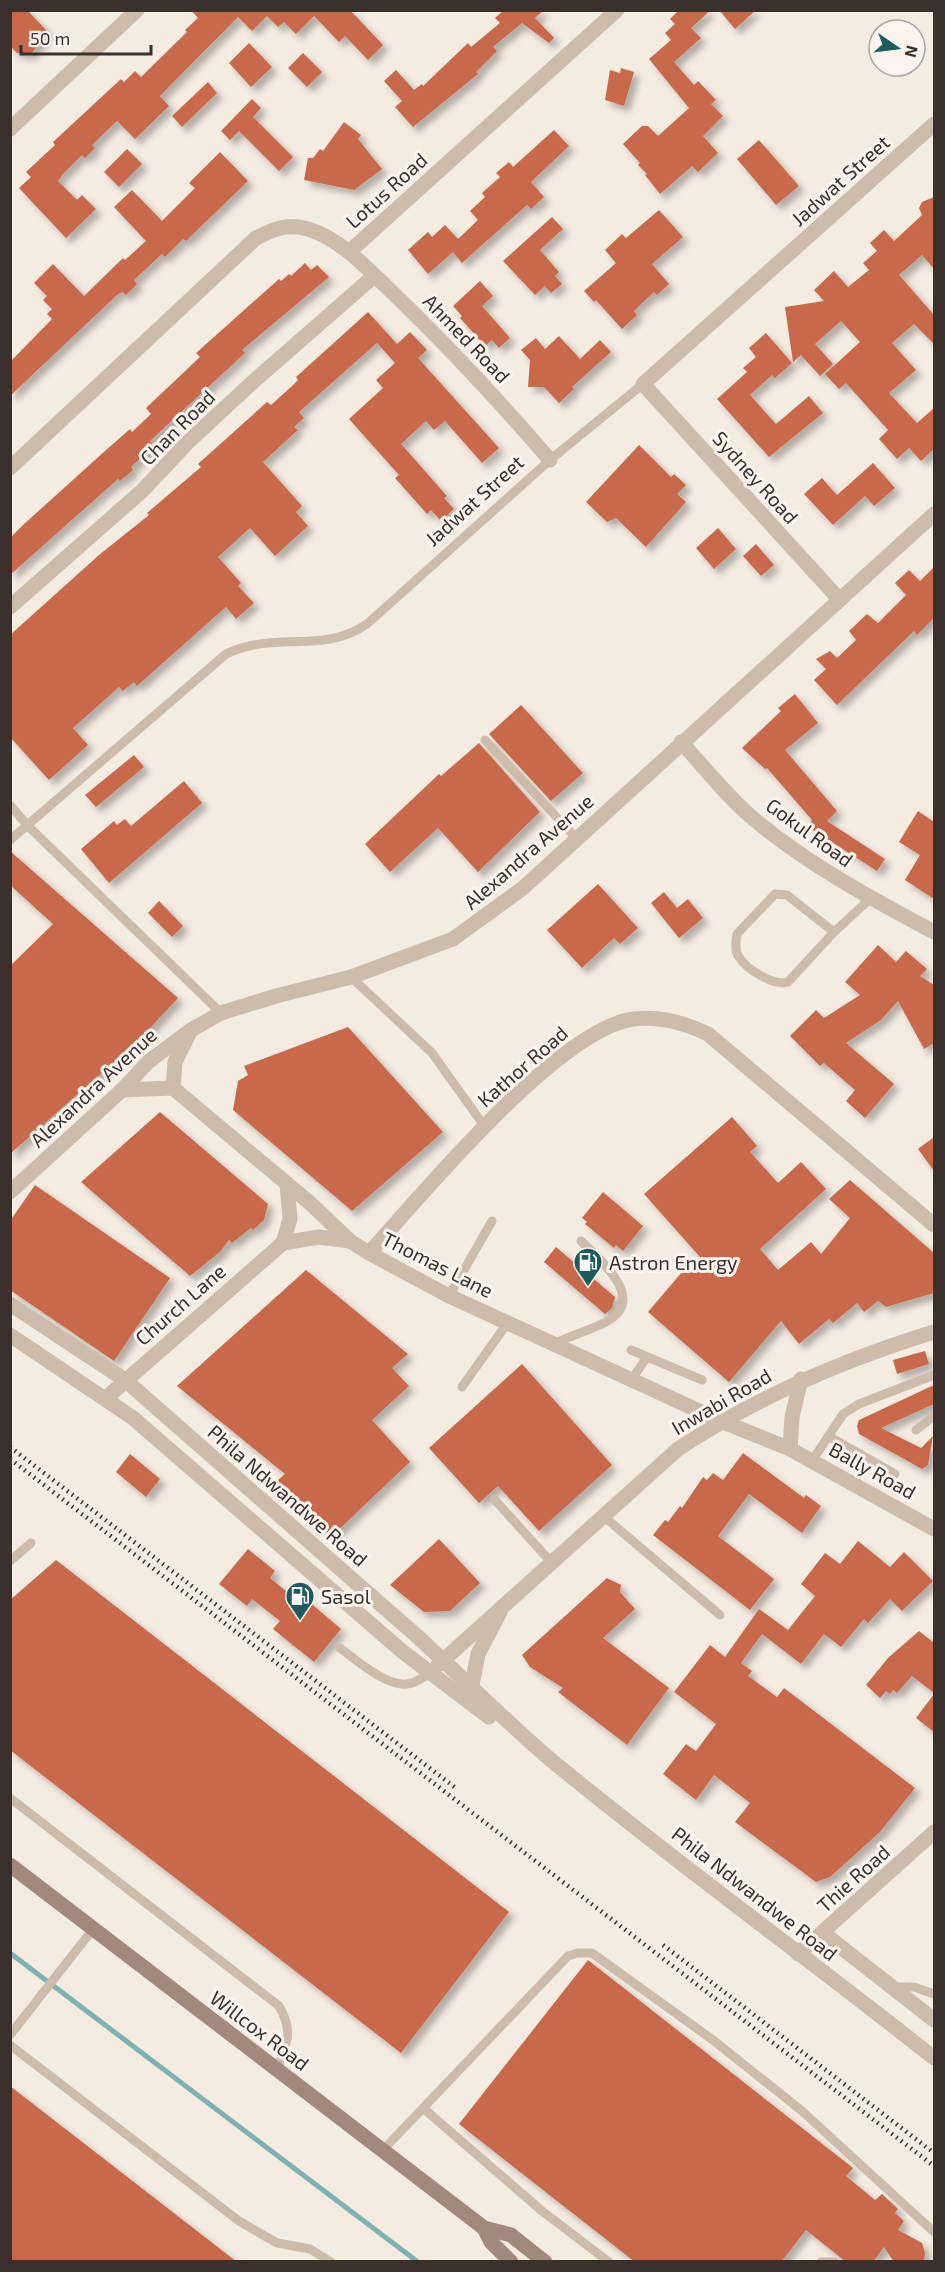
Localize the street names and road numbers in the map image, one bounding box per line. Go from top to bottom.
street label: Jadwat Street [786,129,894,231]
street label: Lotus Road [340,147,432,233]
street label: Ahmed Road [419,289,515,387]
street label: Chan Road [135,385,219,469]
street label: Sydney Road [708,426,804,528]
street label: Jadwat Street [420,449,528,551]
street label: Alexandra Avenue [458,788,598,914]
street label: Gokul Road [762,792,858,872]
street label: Kathor Road [472,1020,572,1112]
street label: Alexandra Avenue [25,1022,161,1152]
street label: Thomas Lane [378,1226,498,1302]
street label: Church Lane [130,1258,230,1350]
street label: Inwabi Road [667,1363,775,1439]
street label: Phila Ndwandwe Road [203,1419,373,1571]
street label: Bally Road [825,1436,921,1504]
street label: Phila Ndwandwe Road [667,1821,843,1965]
street label: Thie Road [812,1839,894,1917]
street label: Willcox Road [206,1985,314,2075]

